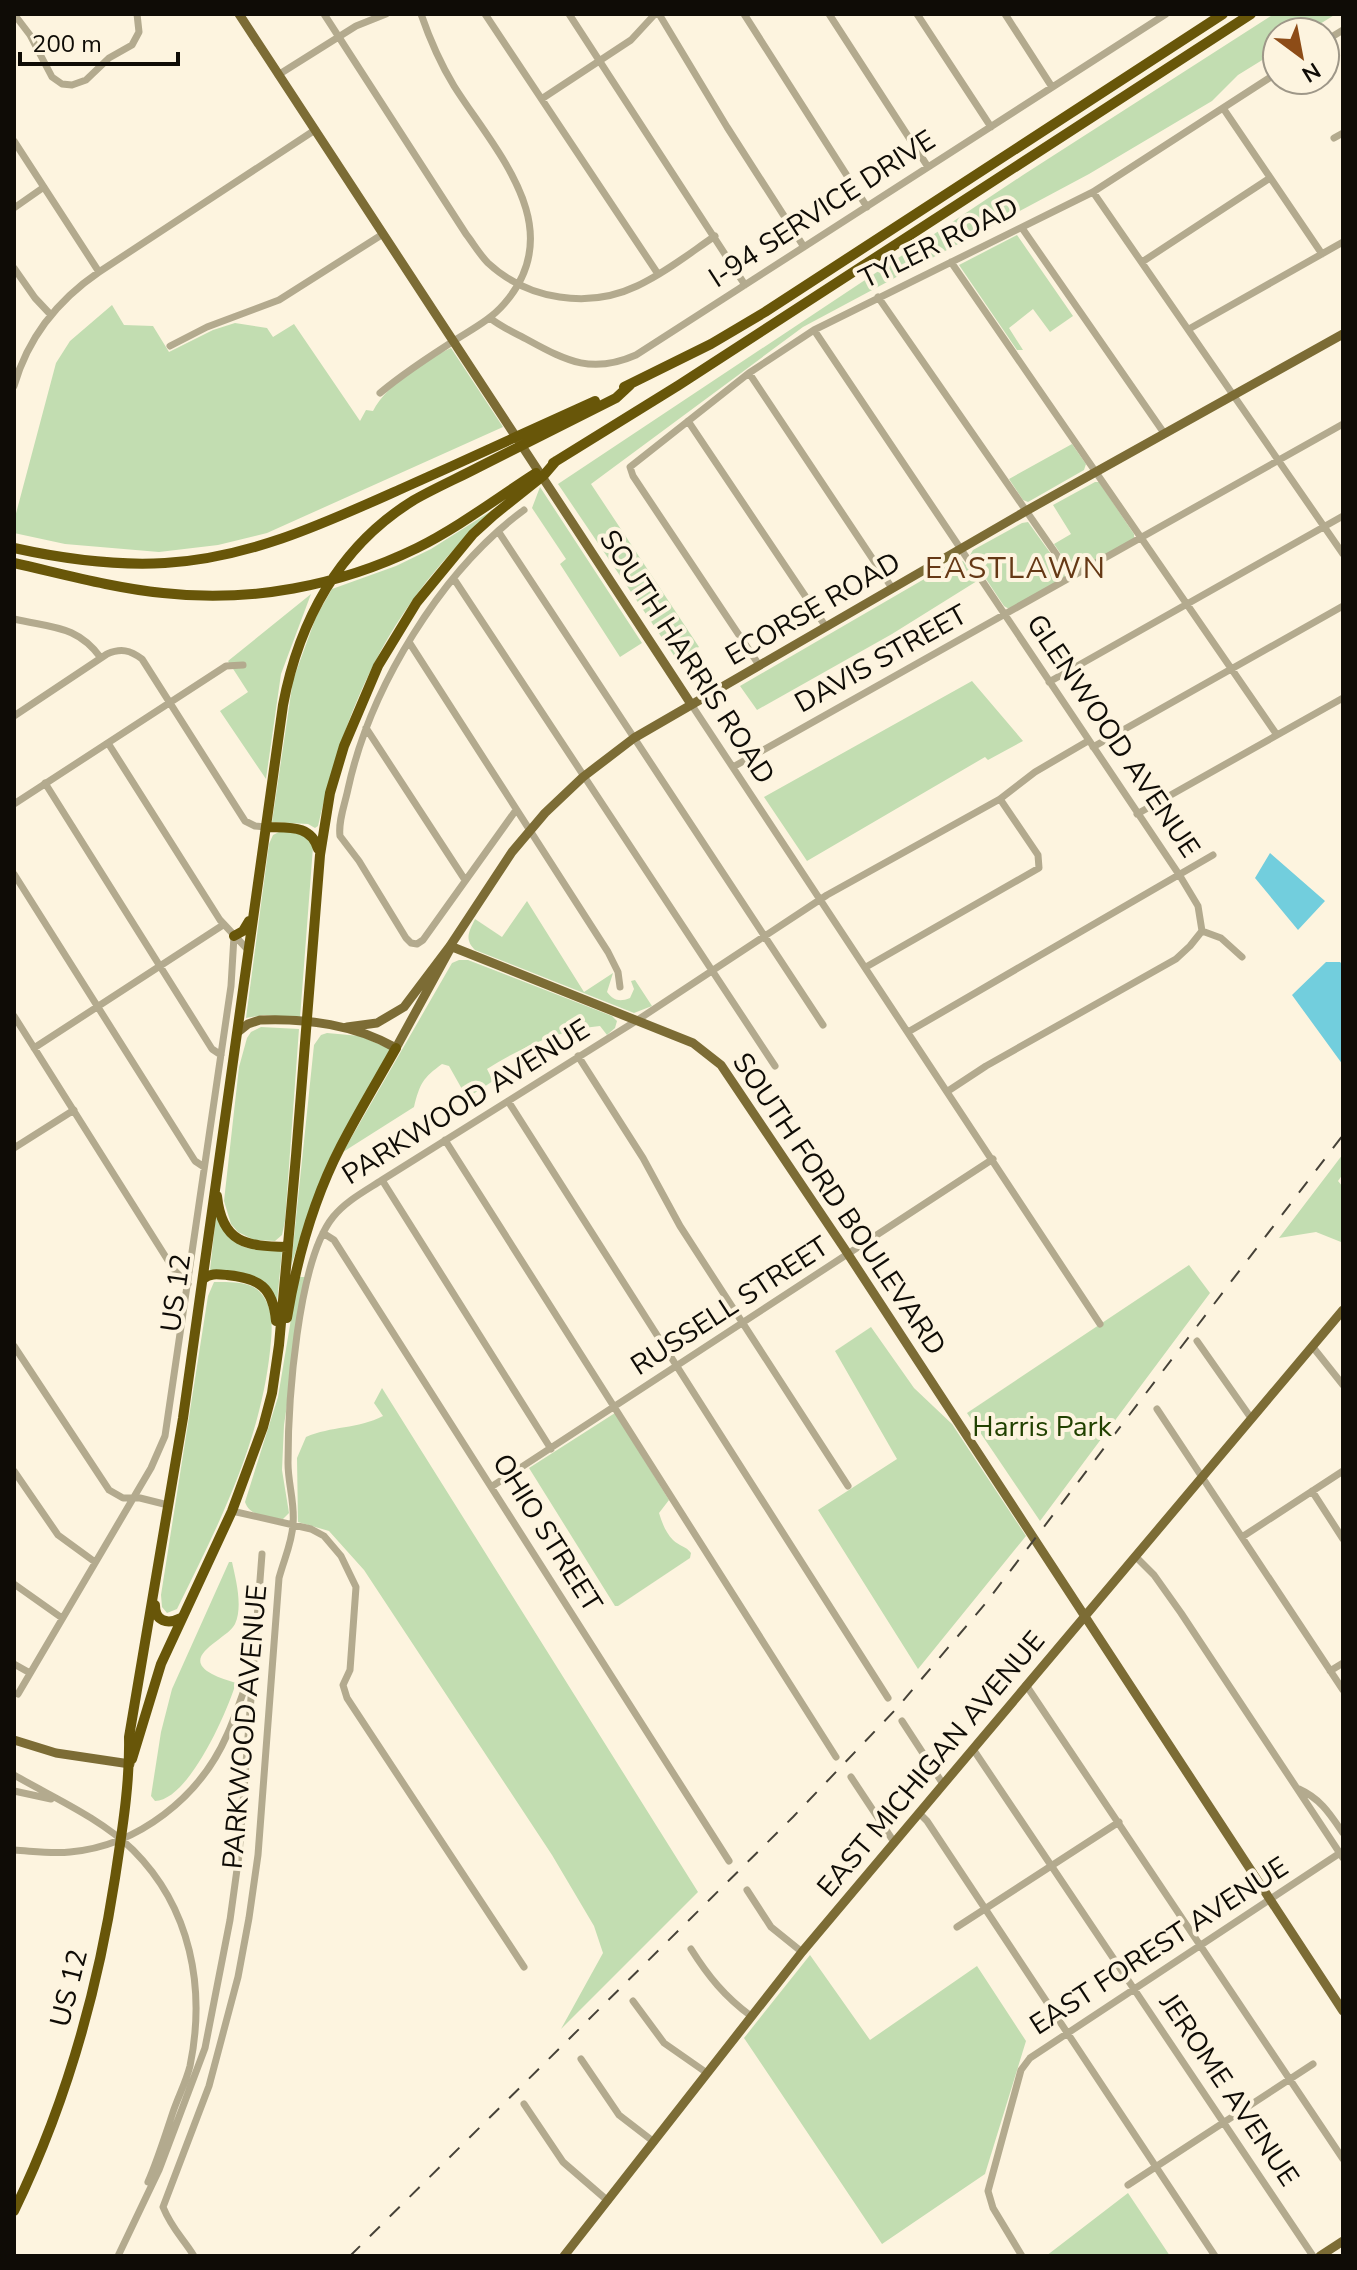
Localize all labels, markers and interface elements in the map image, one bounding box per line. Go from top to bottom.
scale bar [20,16,178,66]
north arrow [1261,16,1341,96]
text: 200 m [32,28,102,60]
text: N [1296,55,1326,89]
street label: I-94 SERVICE DRIVE [701,121,943,297]
street label: TYLER ROAD [853,188,1025,298]
street label: SOUTH HARRIS ROAD [590,522,784,792]
street label: ECORSE ROAD [718,543,908,675]
district label: EASTLAWN [925,548,1107,589]
street label: DAVIS STREET [788,596,974,722]
street label: GLENWOOD AVENUE [1017,607,1209,865]
street label: PARKWOOD AVENUE [335,1010,597,1194]
street label: SOUTH FORD BOULEVARD [723,1045,955,1363]
street label: RUSSELL STREET [624,1228,837,1384]
street label: US 12 [152,1252,200,1334]
park label: Harris Park [972,1408,1113,1446]
street label: OHIO STREET [483,1447,611,1620]
street label: PARKWOOD AVENUE [214,1583,276,1871]
street label: EAST MICHIGAN AVENUE [808,1623,1054,1905]
street label: EAST FOREST AVENUE [1022,1848,1296,2044]
street label: US 12 [41,1945,97,2031]
street label: JEROME AVENUE [1150,1985,1308,2194]

